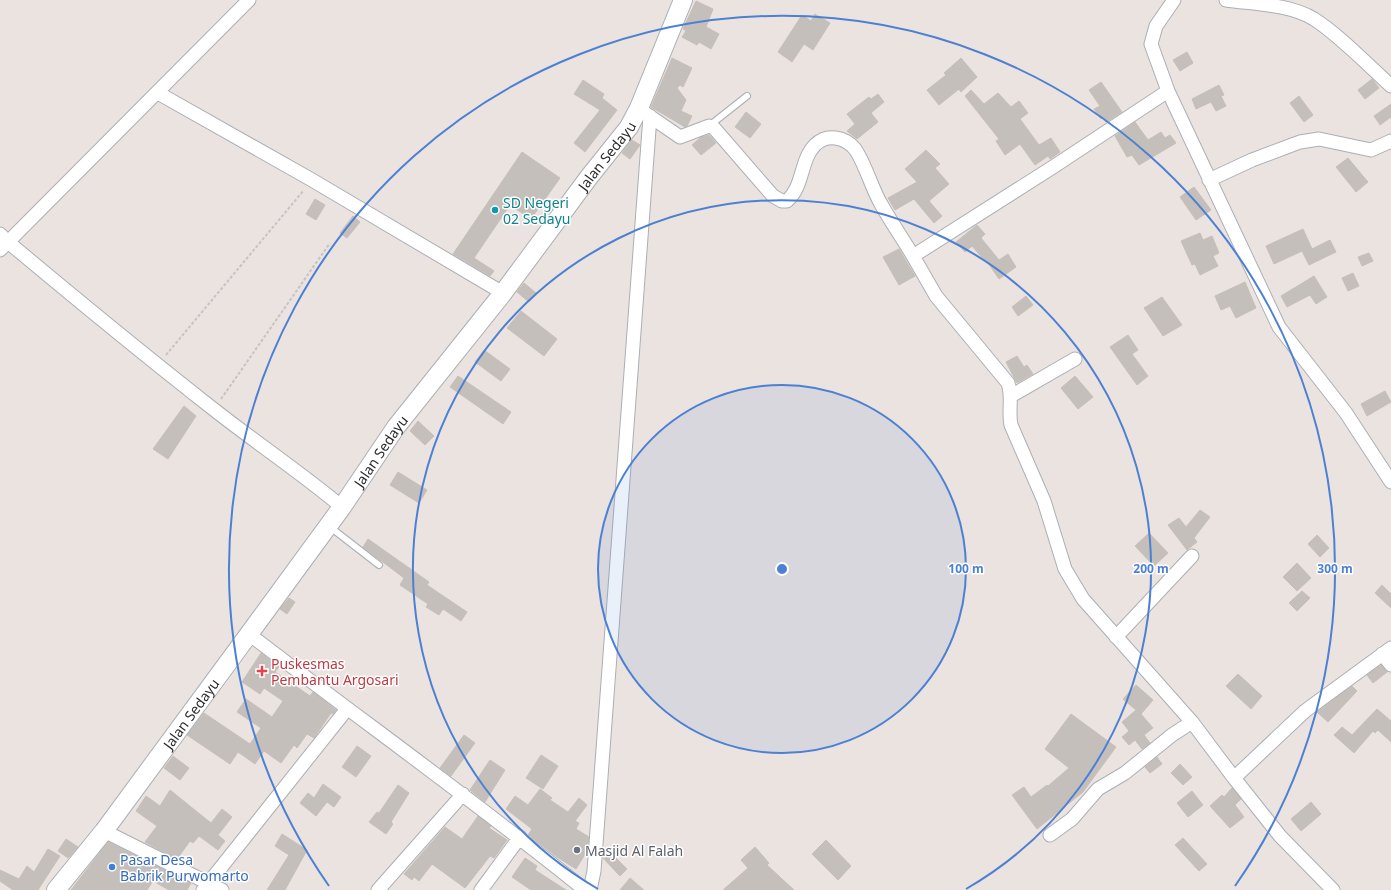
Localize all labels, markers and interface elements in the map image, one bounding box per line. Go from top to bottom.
street label: Jalan Sedayu [572,118,640,196]
place label: SD Negeri 02 Sedayu [503,193,571,228]
marker: SD Negeri 02 Sedayu [490,205,500,215]
street label: Jalan Sedayu [348,411,412,492]
text: 100 m [948,560,984,577]
text: 200 m [1133,560,1169,577]
text: 300 m [1317,560,1353,577]
centre of rings [775,562,789,576]
place label: Puskesmas Pembantu Argosari [271,654,399,689]
marker: Puskesmas Pembantu Argosari [256,665,268,677]
street label: Jalan Sedayu [157,674,223,754]
place label: Masjid Al Falah [585,841,683,860]
marker: Masjid Al Falah [572,845,582,855]
place label: Pasar Desa Babrik Purwomarto [120,850,249,885]
marker: Pasar Desa Babrik Purwomarto [107,862,117,872]

